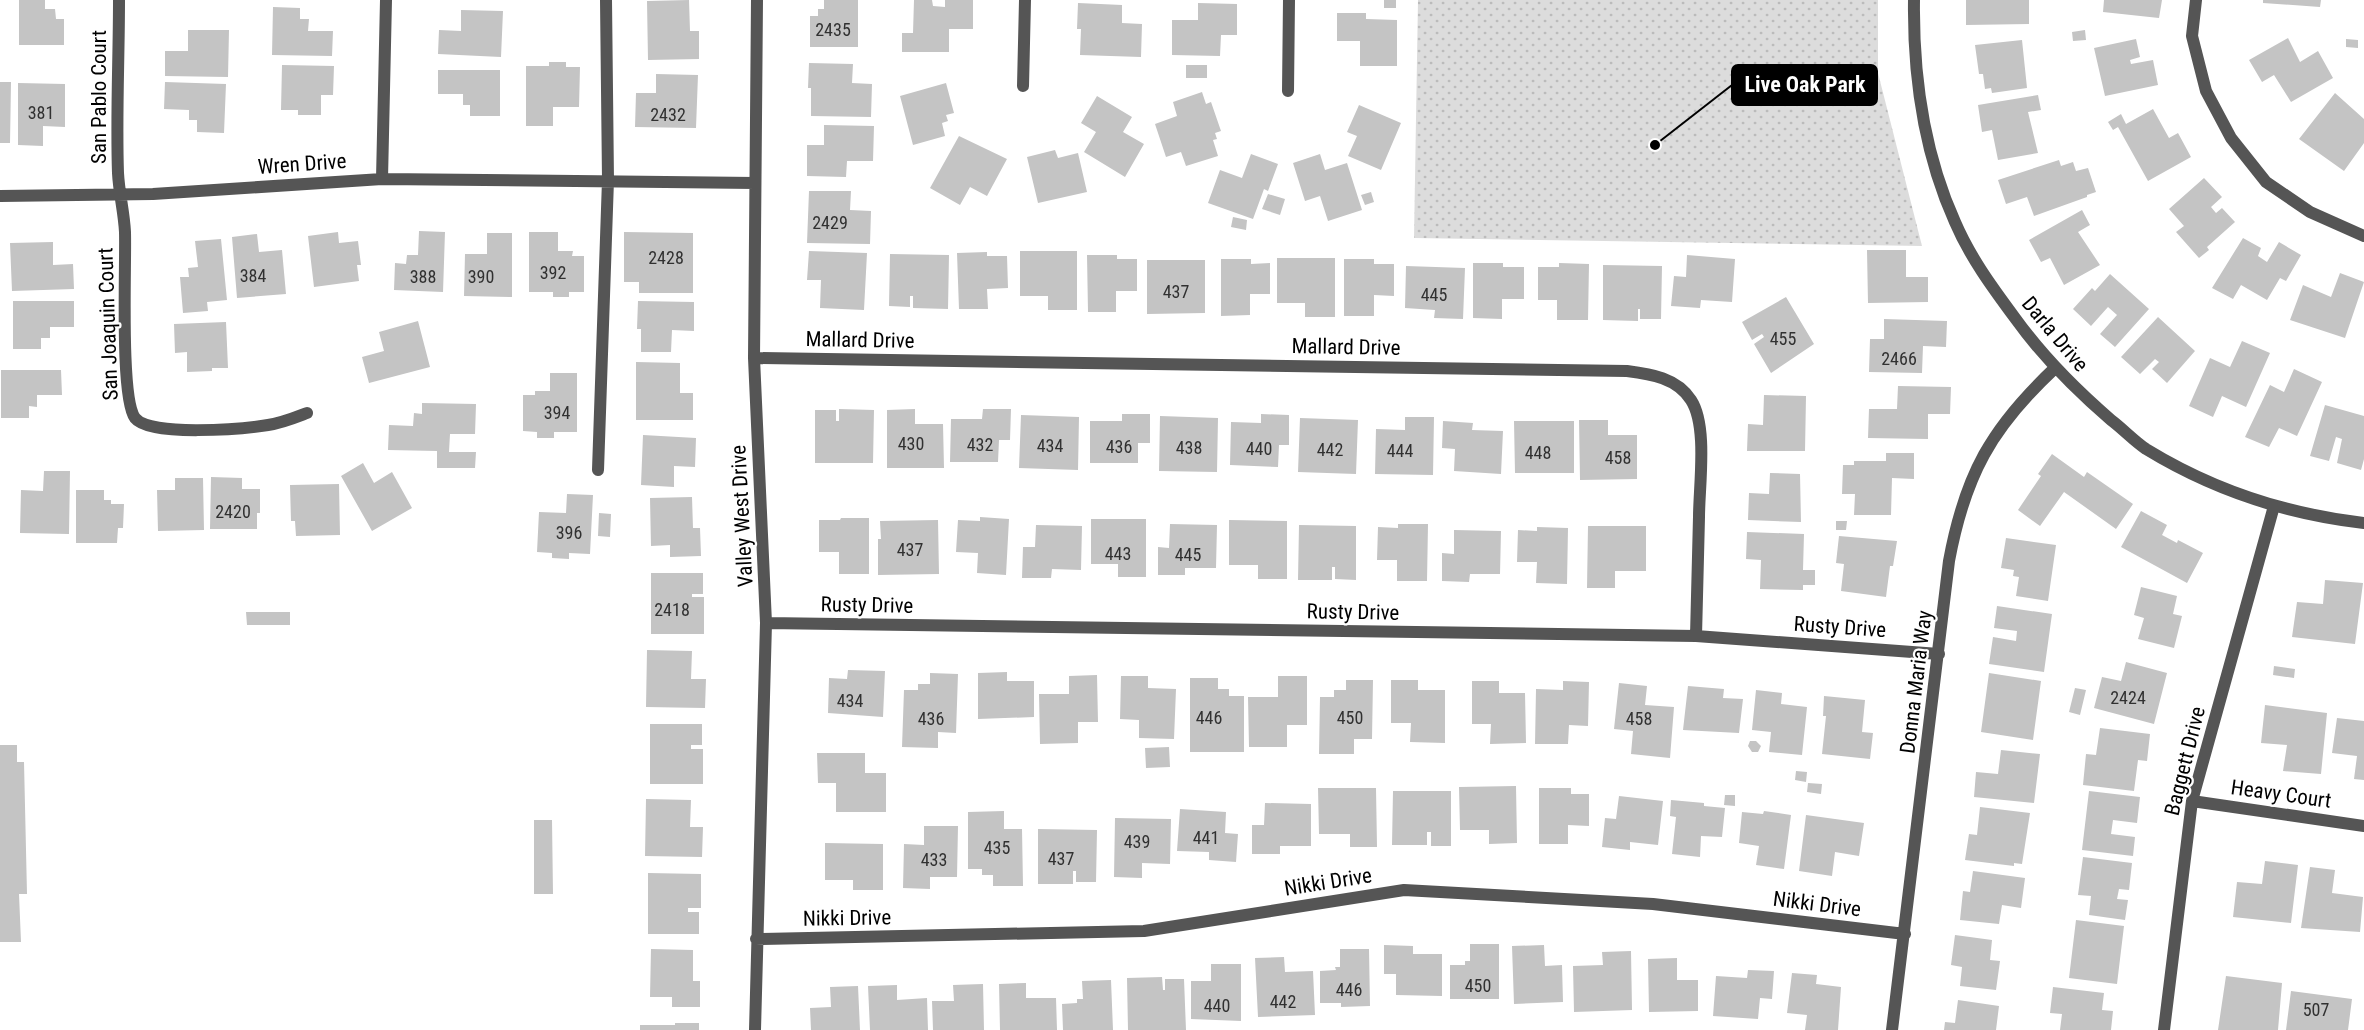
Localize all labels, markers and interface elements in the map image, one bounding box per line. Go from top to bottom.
house number: 2435 [815,19,851,40]
street label: San Pablo Court [87,30,111,164]
callout: Live Oak Park [1732,65,1877,105]
text: Live Oak Park [1744,72,1866,97]
house number: 381 [28,102,54,123]
house number: 2432 [650,104,686,125]
street label: Wren Drive [257,149,347,179]
house number: 2429 [812,212,848,233]
street label: San Joaquin Court [93,247,123,401]
house number: 2428 [648,247,684,268]
house number: 392 [540,262,566,283]
house number: 384 [240,265,266,286]
house number: 388 [410,266,436,287]
house number: 390 [468,266,494,287]
house number: 437 [1163,281,1189,302]
house number: 445 [1421,284,1447,305]
street label: Darla Drive [2017,292,2093,376]
street label: Mallard Drive [805,327,915,353]
house number: 455 [1770,328,1796,349]
street label: Mallard Drive [1291,334,1401,360]
house number: 2466 [1881,348,1917,369]
house number: 394 [544,402,570,423]
house number: 430 [898,433,924,454]
house number: 432 [967,434,993,455]
house number: 434 [1037,435,1063,456]
house number: 436 [1106,436,1132,457]
house number: 438 [1176,437,1202,458]
house number: 440 [1246,438,1272,459]
house number: 442 [1317,439,1343,460]
house number: 444 [1387,440,1413,461]
house number: 448 [1525,442,1551,463]
street label: Valley West Drive [726,444,758,588]
house number: 458 [1605,447,1631,468]
house number: 2420 [215,501,251,522]
house number: 396 [556,522,582,543]
house number: 437 [897,539,923,560]
house number: 443 [1105,543,1131,564]
house number: 445 [1175,544,1201,565]
street label: Rusty Drive [821,592,914,618]
house number: 2418 [654,599,690,620]
street label: Rusty Drive [1307,599,1400,625]
street label: Donna Maria Way [1895,609,1937,755]
street label: Rusty Drive [1793,612,1887,642]
house number: 2424 [2110,687,2146,708]
house number: 434 [837,690,863,711]
street label: Baggett Drive [2160,704,2210,818]
house number: 446 [1196,707,1222,728]
house number: 450 [1337,707,1363,728]
house number: 436 [918,708,944,729]
house number: 458 [1626,708,1652,729]
street label: Heavy Court [2229,775,2333,813]
house number: 441 [1193,827,1219,848]
house number: 439 [1124,831,1150,852]
house number: 435 [984,837,1010,858]
house number: 437 [1048,848,1074,869]
house number: 433 [921,849,947,870]
street label: Nikki Drive [1283,863,1374,901]
street label: Nikki Drive [1772,887,1862,921]
street label: Nikki Drive [803,905,892,931]
house number: 450 [1465,975,1491,996]
house number: 446 [1336,979,1362,1000]
house number: 442 [1270,991,1296,1012]
house number: 440 [1204,995,1230,1016]
house number: 507 [2303,999,2329,1020]

